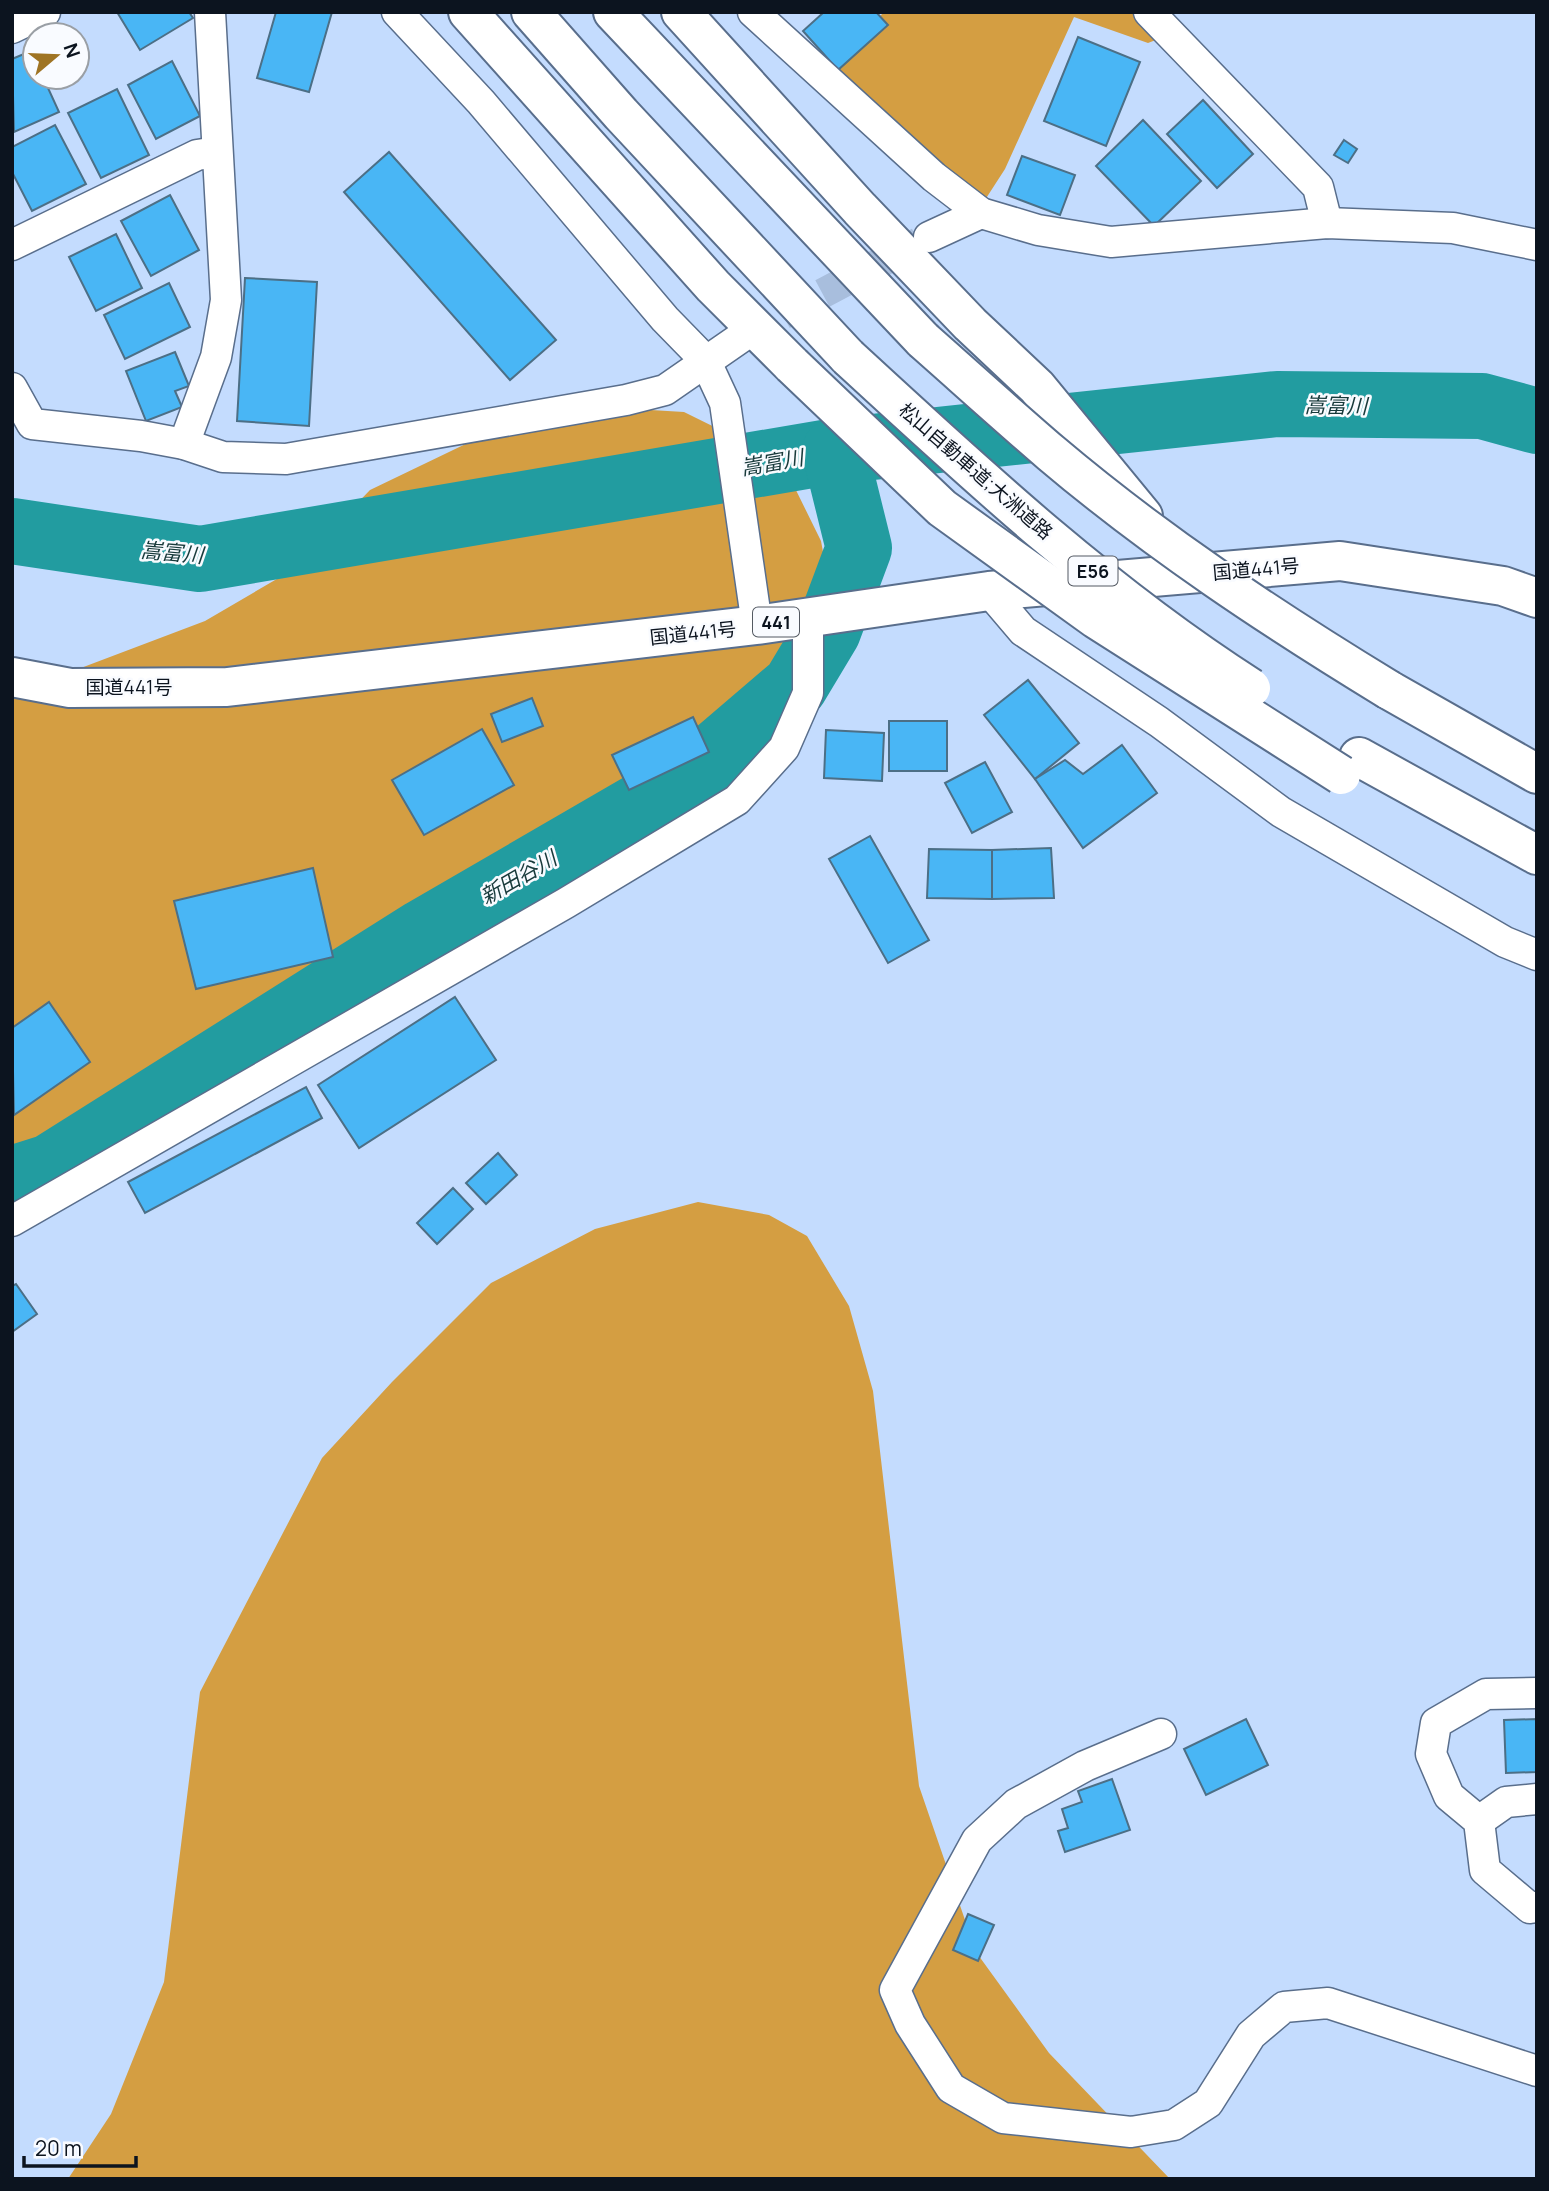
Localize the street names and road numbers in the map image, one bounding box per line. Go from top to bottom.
street label: 松山自動車道;大洲道路 [894,397,1058,545]
street label: 国道441号 [1212,552,1300,586]
road number: E56 [1068,556,1118,586]
road number: 441 [753,608,799,636]
street label: 国道441号 [648,616,738,650]
street label: 国道441号 [85,674,173,700]

